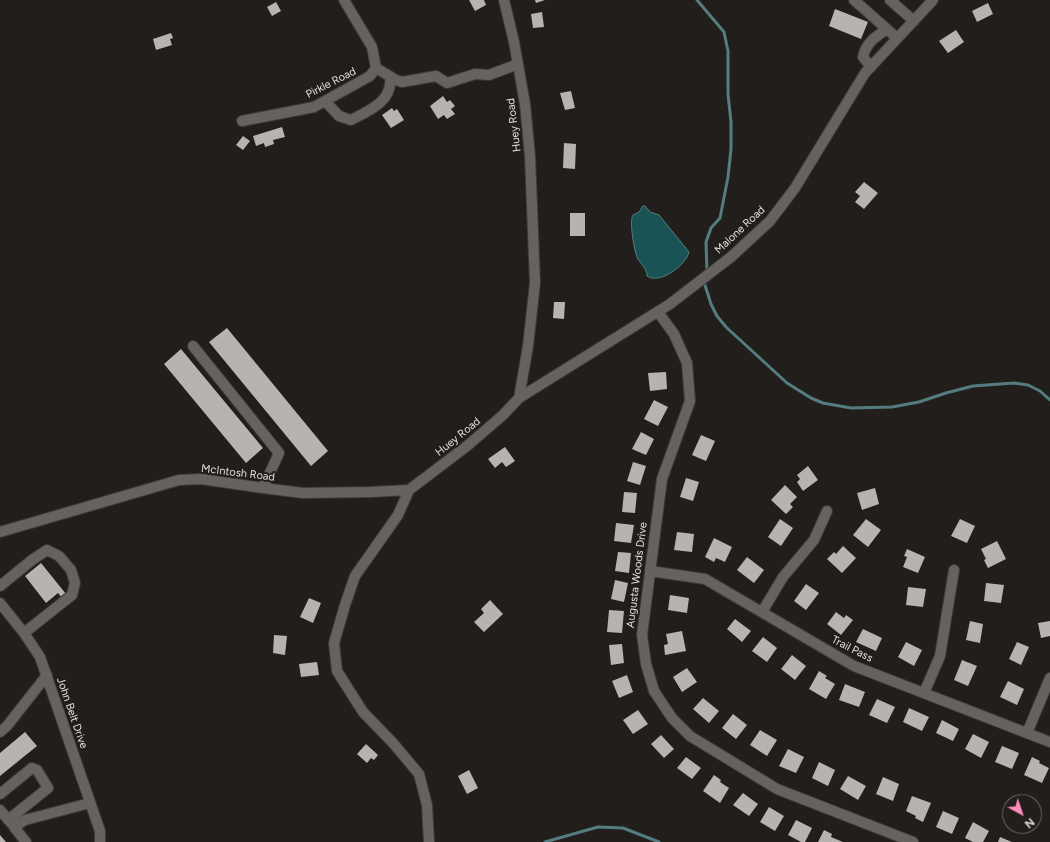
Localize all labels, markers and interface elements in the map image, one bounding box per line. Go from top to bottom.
street label: Pirkle Road [304,65,358,101]
street label: Huey Road [504,97,524,153]
street label: Malone Road [712,203,768,257]
street label: Huey Road [433,415,483,459]
street label: McIntosh Road [200,462,276,484]
street label: Augusta Woods Drive [624,521,650,629]
street label: Trail Pass [829,633,875,665]
street label: John Belt Drive [54,676,90,750]
north arrow [1002,794,1042,834]
text: N [1022,815,1037,831]

